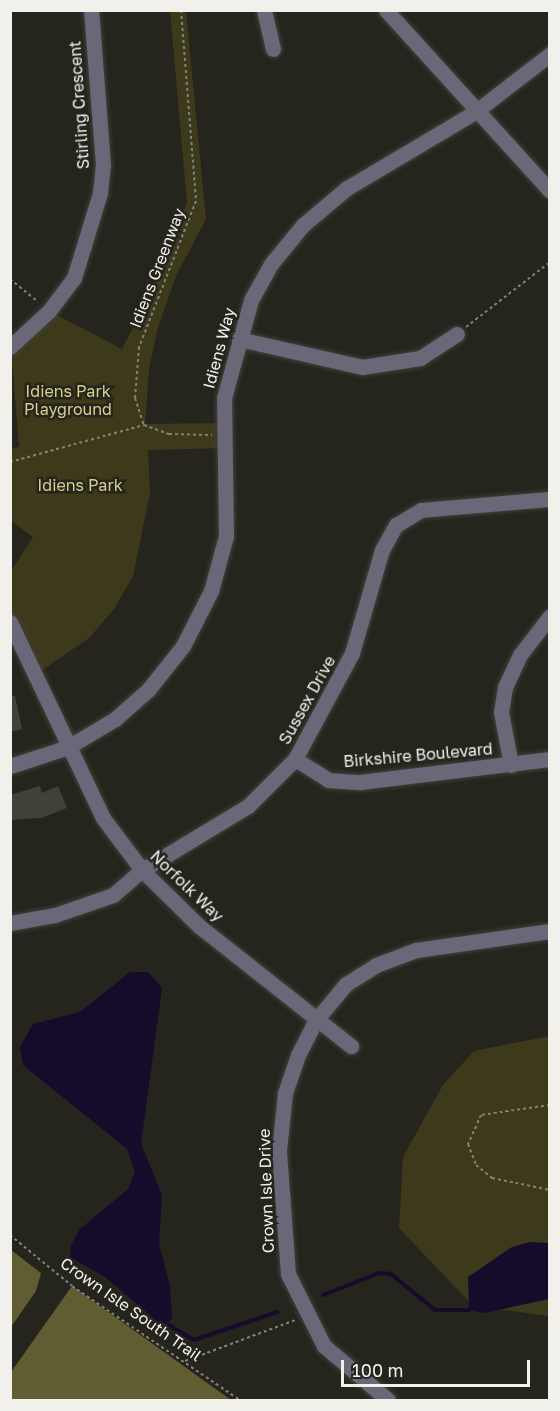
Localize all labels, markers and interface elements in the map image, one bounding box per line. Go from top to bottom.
street label: Stirling Crescent [65,40,93,170]
street label: Idiens Greenway [125,205,189,331]
street label: Idiens Way [199,305,239,391]
park label: Idiens Park Playground [24,381,112,419]
park label: Idiens Park [37,475,123,495]
street label: Sussex Drive [275,652,339,748]
street label: Birkshire Boulevard [343,739,493,771]
street label: Norfolk Way [146,846,228,926]
street label: Crown Isle Drive [254,1128,278,1254]
street label: Crown Isle South Trail [57,1253,205,1365]
scale bar [344,1348,533,1386]
text: 100 m [352,1359,403,1381]

